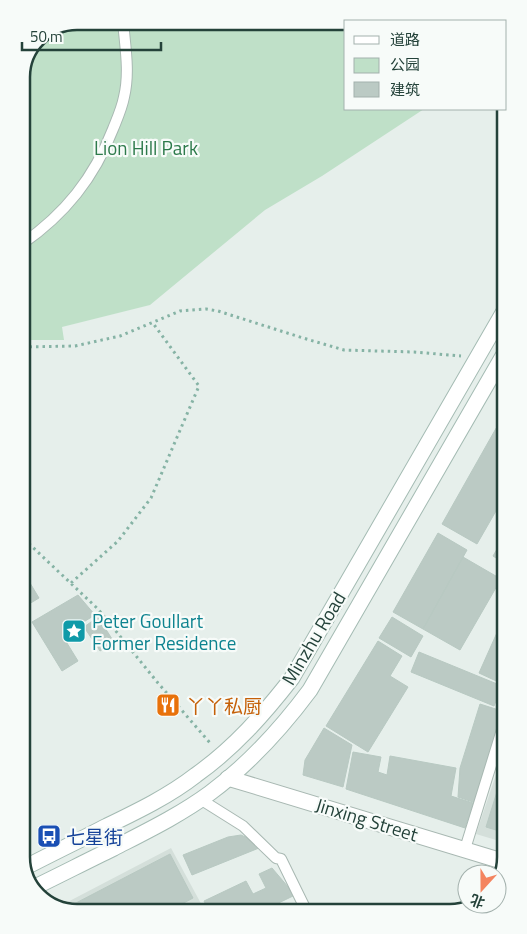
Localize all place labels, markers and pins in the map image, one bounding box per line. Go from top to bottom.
place label: Peter Goullart Former Residence [92,606,236,657]
place icon: Peter Goullart Former Residence [61,618,87,644]
place label: 丫丫私厨 [186,691,262,720]
restaurant icon: 丫丫私厨 [155,692,181,718]
place label: 七星街 [66,822,123,851]
bus stop icon: 七星街 [36,823,62,849]

